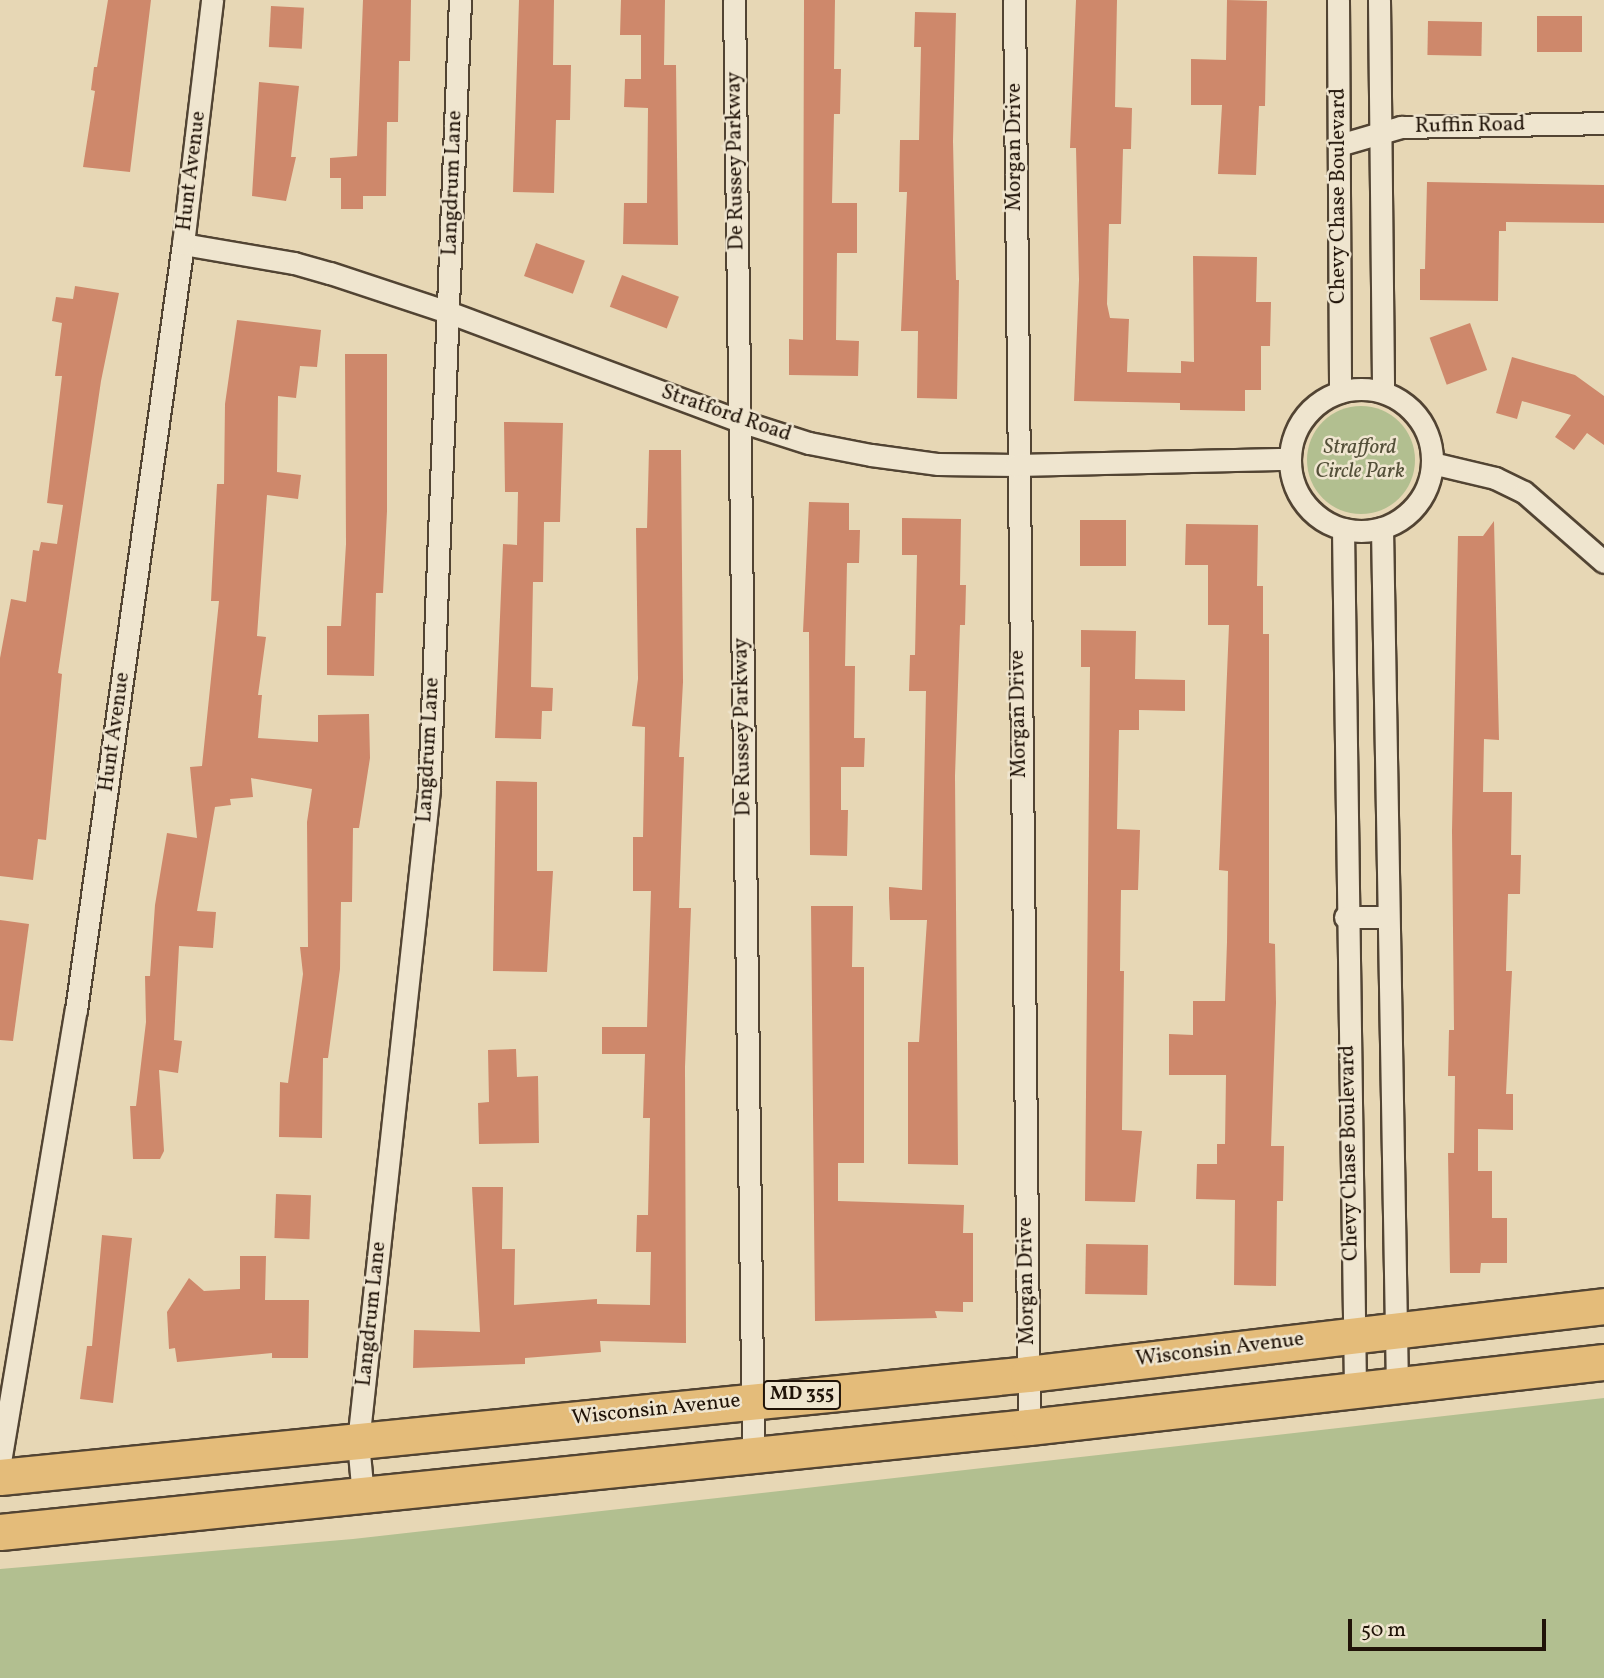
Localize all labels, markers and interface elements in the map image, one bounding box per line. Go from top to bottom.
street label: De Russey Parkway [722,71,750,251]
street label: Morgan Drive [1002,83,1028,211]
street label: Chevy Chase Boulevard [1326,88,1352,304]
street label: Hunt Avenue [172,110,212,232]
street label: Langdrum Lane [438,110,468,256]
street label: Ruffin Road [1415,112,1525,140]
street label: Stratford Road [658,380,794,448]
park label: Strafford Circle Park [1315,435,1405,485]
street label: De Russey Parkway [729,637,757,817]
street label: Morgan Drive [1005,650,1033,778]
street label: Hunt Avenue [94,671,136,793]
street label: Langdrum Lane [413,677,445,823]
street label: Chevy Chase Boulevard [1336,1044,1364,1262]
street label: Morgan Drive [1013,1217,1041,1345]
street label: Langdrum Lane [352,1240,392,1388]
street label: Wisconsin Avenue [1134,1327,1306,1373]
road number: MD 355 [762,1380,842,1410]
street label: Wisconsin Avenue [570,1389,742,1431]
scale bar [1352,1604,1550,1648]
text: 50 m [1361,1616,1406,1645]

